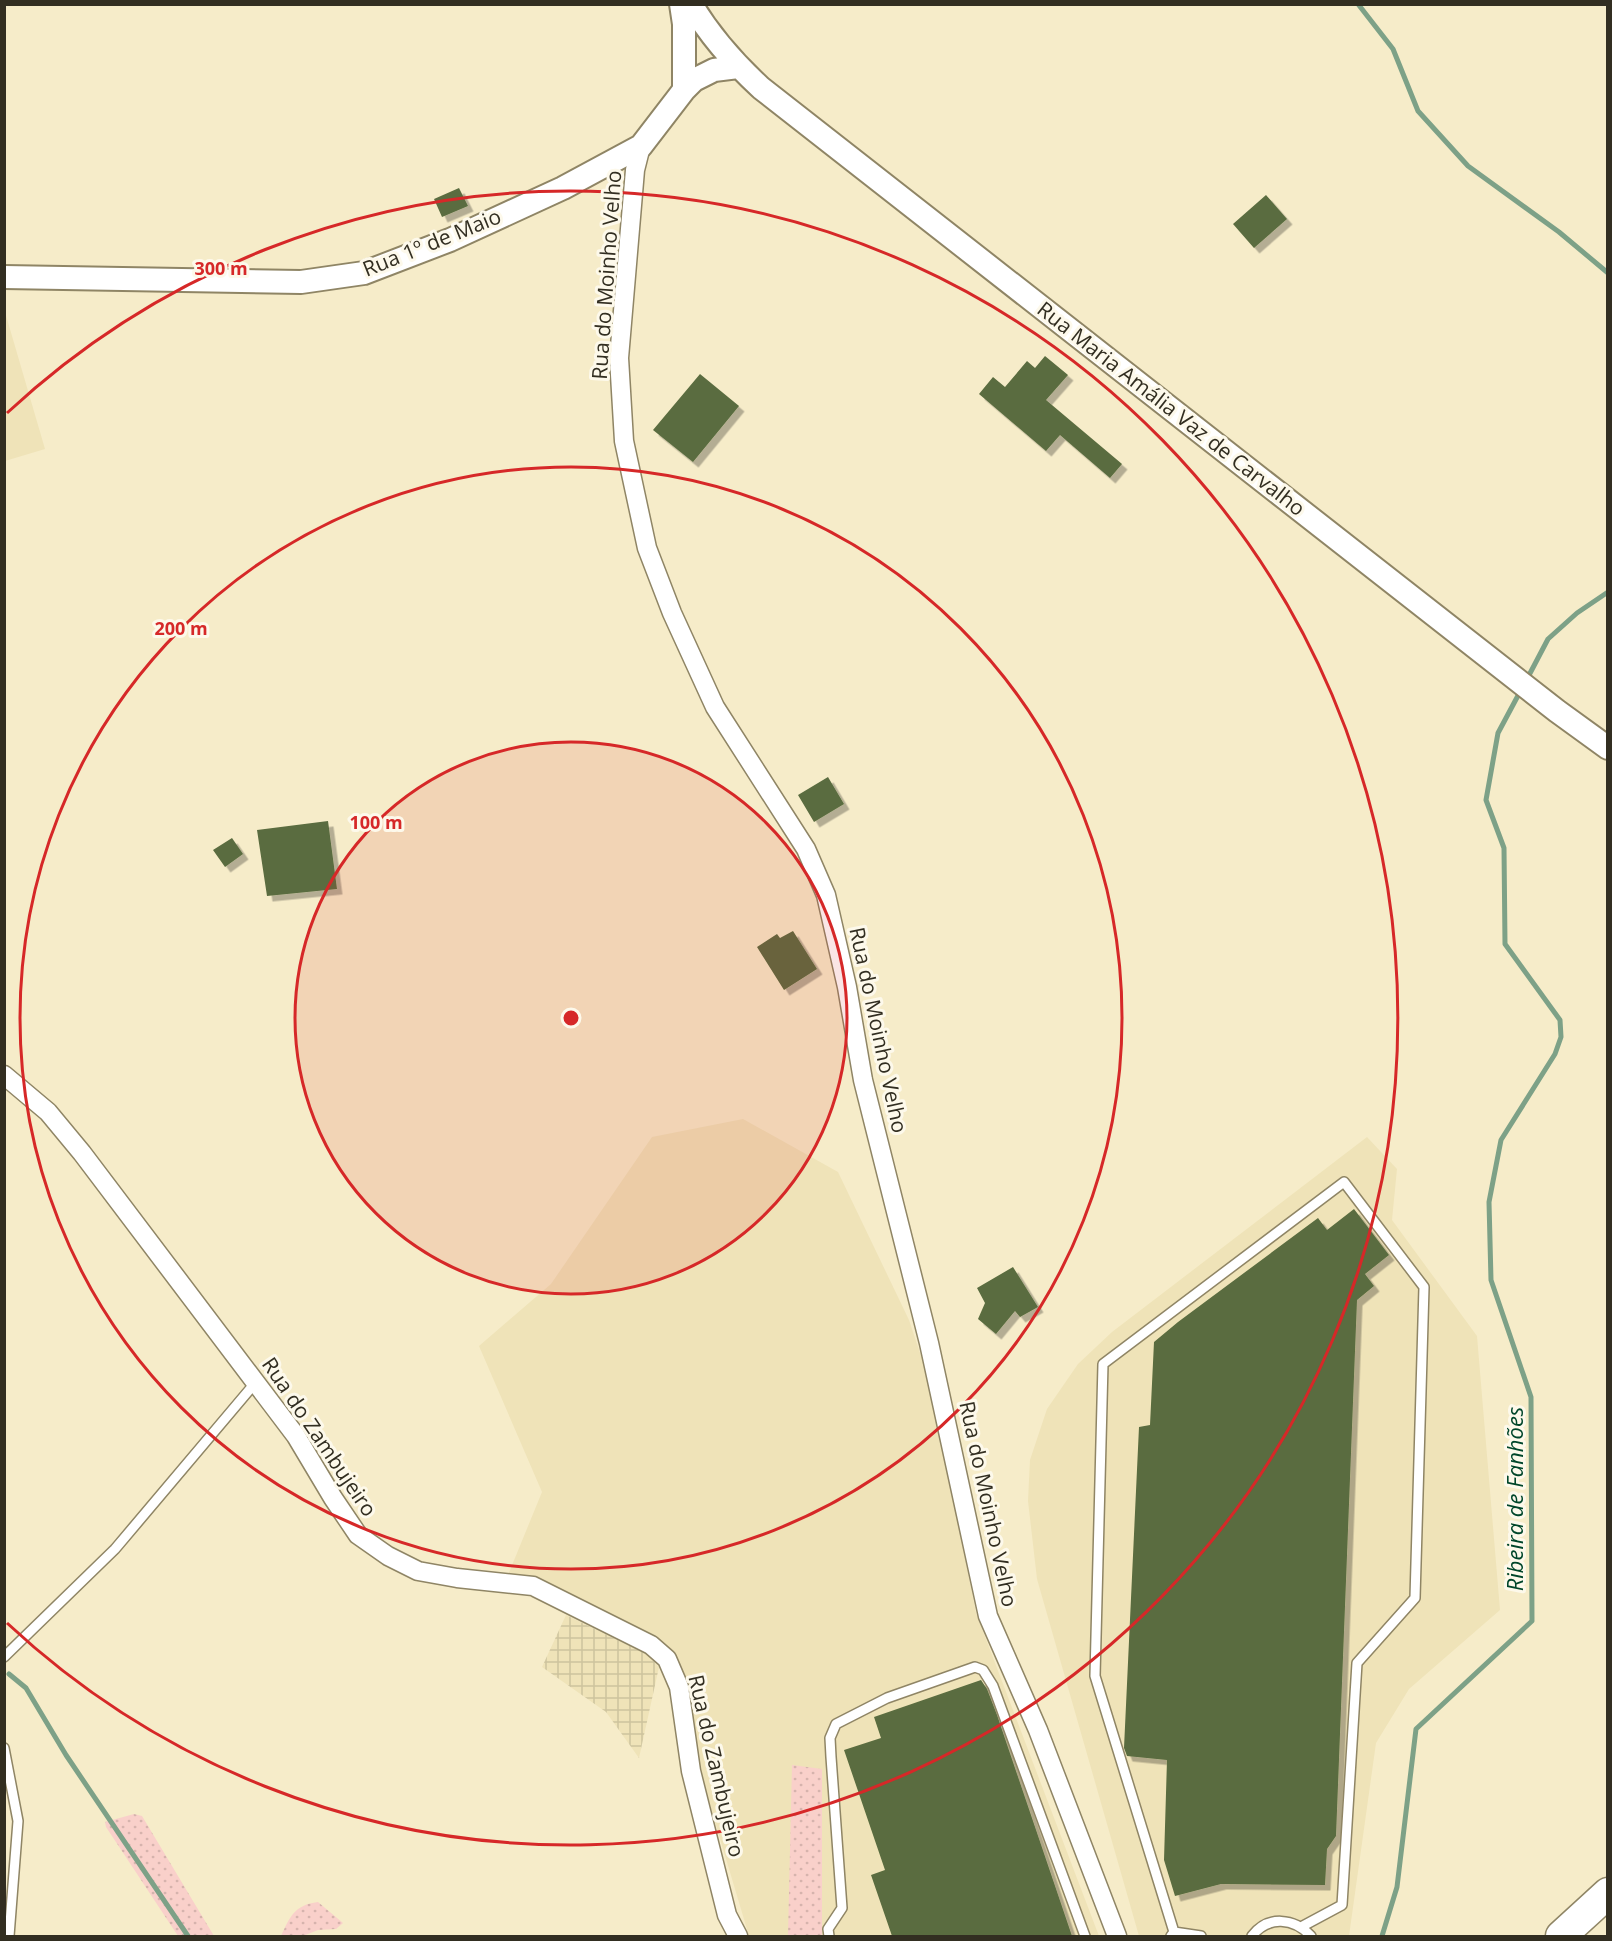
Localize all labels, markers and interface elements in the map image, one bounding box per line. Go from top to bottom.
street label: Rua do Moinho Velho [585,169,627,381]
street label: Rua 1º de Maio [358,202,505,283]
text: 300 m [194,256,248,280]
street label: Rua Maria Amália Vaz de Carvalho [1032,295,1311,522]
text: 200 m [154,616,208,640]
text: 100 m [349,810,403,834]
street label: Rua do Moinho Velho [843,924,914,1135]
centre of rings [561,1008,581,1028]
street label: Rua do Zambujeiro [256,1351,384,1522]
street label: Rua do Moinho Velho [953,1398,1024,1609]
water label: Ribeira de Fanhões [1499,1406,1529,1591]
street label: Rua do Zambujeiro [682,1672,752,1860]

